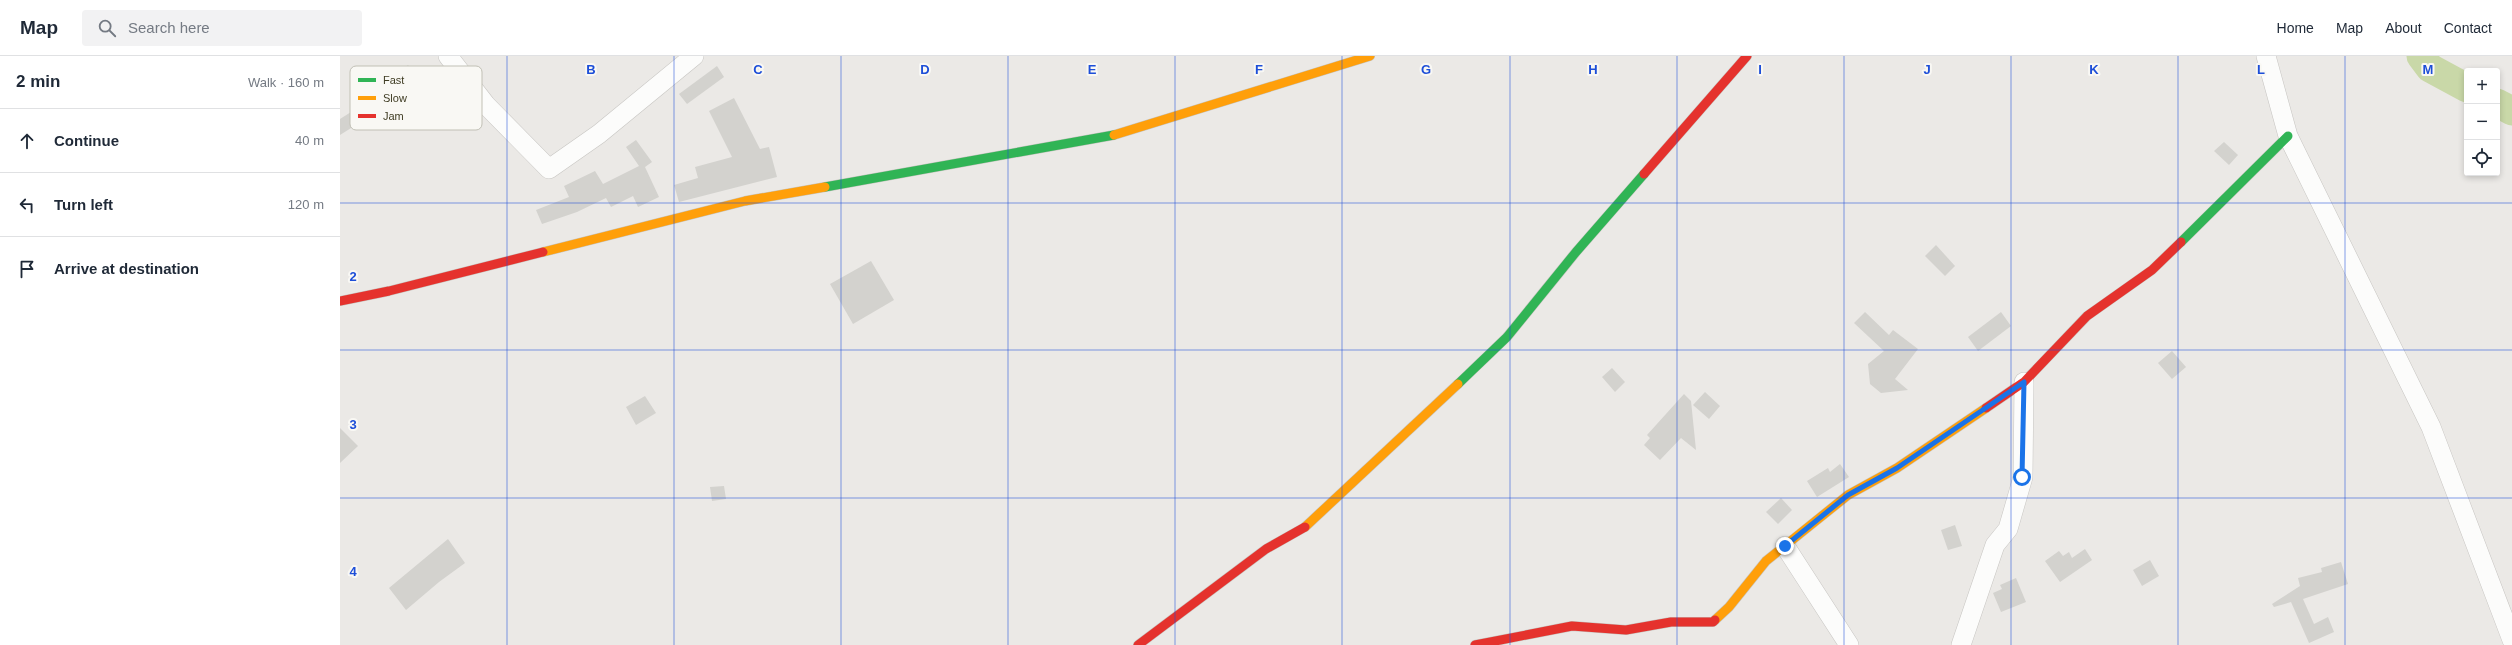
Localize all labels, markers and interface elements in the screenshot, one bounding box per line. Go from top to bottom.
search box [82,10,362,46]
text: Map [20,17,58,38]
icon: search [96,17,118,39]
text: Search here [128,19,210,36]
text: Home [2277,20,2314,36]
text: Map [2336,20,2363,36]
text: About [2385,20,2422,36]
text: Contact [2444,20,2492,36]
text: B [586,62,596,77]
text: C [753,62,763,77]
text: D [920,62,930,77]
text: E [1088,62,1097,77]
text: F [1255,62,1263,77]
text: G [1421,62,1431,77]
text: H [1588,62,1598,77]
text: I [1758,62,1762,77]
text: J [1923,62,1931,77]
text: K [2089,62,2099,77]
text: L [2257,62,2265,77]
text: M [2423,62,2433,77]
legend [350,66,482,130]
map controls [2464,68,2500,176]
button: + [2464,68,2500,104]
text: 2 min [16,72,60,91]
text: Fast [383,74,404,86]
text: Walk · 160 m [248,75,324,90]
text: Slow [383,92,407,104]
button: − [2464,104,2500,140]
text: Jam [383,110,404,122]
icon: ahead [16,130,38,152]
text: Continue [54,132,119,149]
text: 40 m [295,133,324,148]
button: locate [2464,140,2500,176]
icon: left [16,194,38,216]
text: Turn left [54,196,113,213]
text: 120 m [288,197,324,212]
icon: arrive [16,258,38,280]
text: Arrive at destination [54,260,199,277]
text: 2 [349,269,357,284]
text: 3 [349,417,357,432]
route start [2013,468,2031,486]
route end [1776,537,1794,555]
text: 4 [349,564,357,579]

